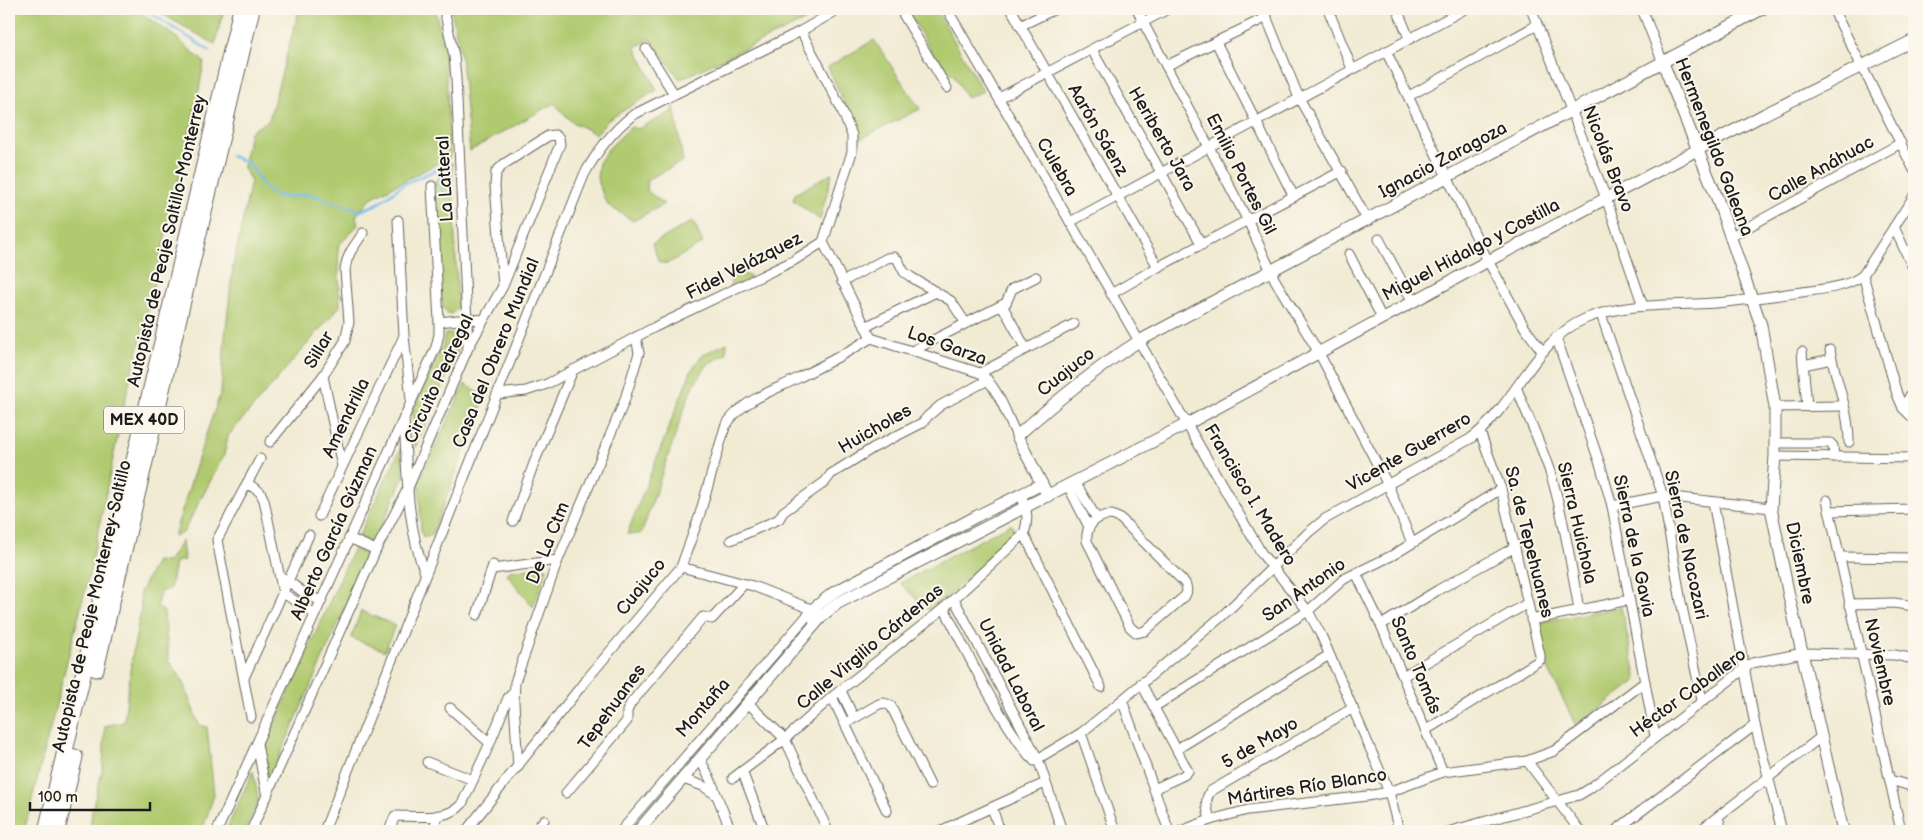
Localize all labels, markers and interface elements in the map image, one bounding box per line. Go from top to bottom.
street label: Hermenegildo Galeana [1670,55,1758,239]
street label: Aarón Sáenz [1063,80,1133,180]
street label: Heriberto Jara [1124,83,1200,195]
street label: Autopista de Peaje Saltillo-Monterrey [123,92,211,389]
street label: Nicolás Bravo [1578,103,1638,215]
street label: Emilio Portes Gil [1201,110,1281,238]
street label: Ignacio Zaragoza [1375,117,1511,203]
street label: Calle Anáhuac [1765,131,1877,207]
street label: Culebra [1032,134,1082,200]
street label: La Latteral [432,135,458,223]
street label: Miguel Hidalgo y Costilla [1379,194,1563,306]
street label: Fidel Velázquez [683,228,806,304]
street label: Casa del Obrero Mundial [448,255,544,451]
street label: Circuito Pedregal [400,311,478,447]
street label: Los Garza [904,322,990,370]
street label: Sillar [300,327,338,372]
street label: Cuajuco [1033,343,1099,401]
street label: Amendrilla [318,375,374,461]
street label: Huicholes [835,400,915,458]
road number: MEX 40D [104,406,184,434]
street label: Vicente Guerrero [1343,408,1475,496]
street label: Francisco I. Madero [1199,420,1301,570]
street label: Alberto García Gúzman [286,443,382,623]
street label: Autopista de Peaje Monterrey-Saltillo [48,458,136,754]
street label: Sierra Huichola [1553,460,1601,586]
street label: Sa. de Tepehuanes [1500,464,1558,620]
street label: Sierra de Nacozari [1660,468,1712,622]
street label: Sierra de la Gavia [1609,473,1659,619]
street label: De La Ctm [522,499,574,587]
street label: Diciembre [1781,520,1819,606]
street label: Cuajuco [612,554,670,620]
street label: San Antonio [1258,554,1350,626]
street label: Calle Virgilio Cárdenas [793,580,948,714]
street label: Santo Tomás [1386,613,1446,717]
street label: Unidad Laboral [974,615,1048,735]
street label: Noviembre [1860,616,1900,708]
street label: Héctor Caballero [1626,644,1750,742]
street label: Tepehuanes [574,660,650,754]
street label: Montaña [672,674,734,742]
street label: 5 de Mayo [1218,713,1302,773]
street label: Mártires Río Blanco [1226,764,1388,810]
scale bar [30,780,150,812]
text: 100 m [38,788,78,807]

